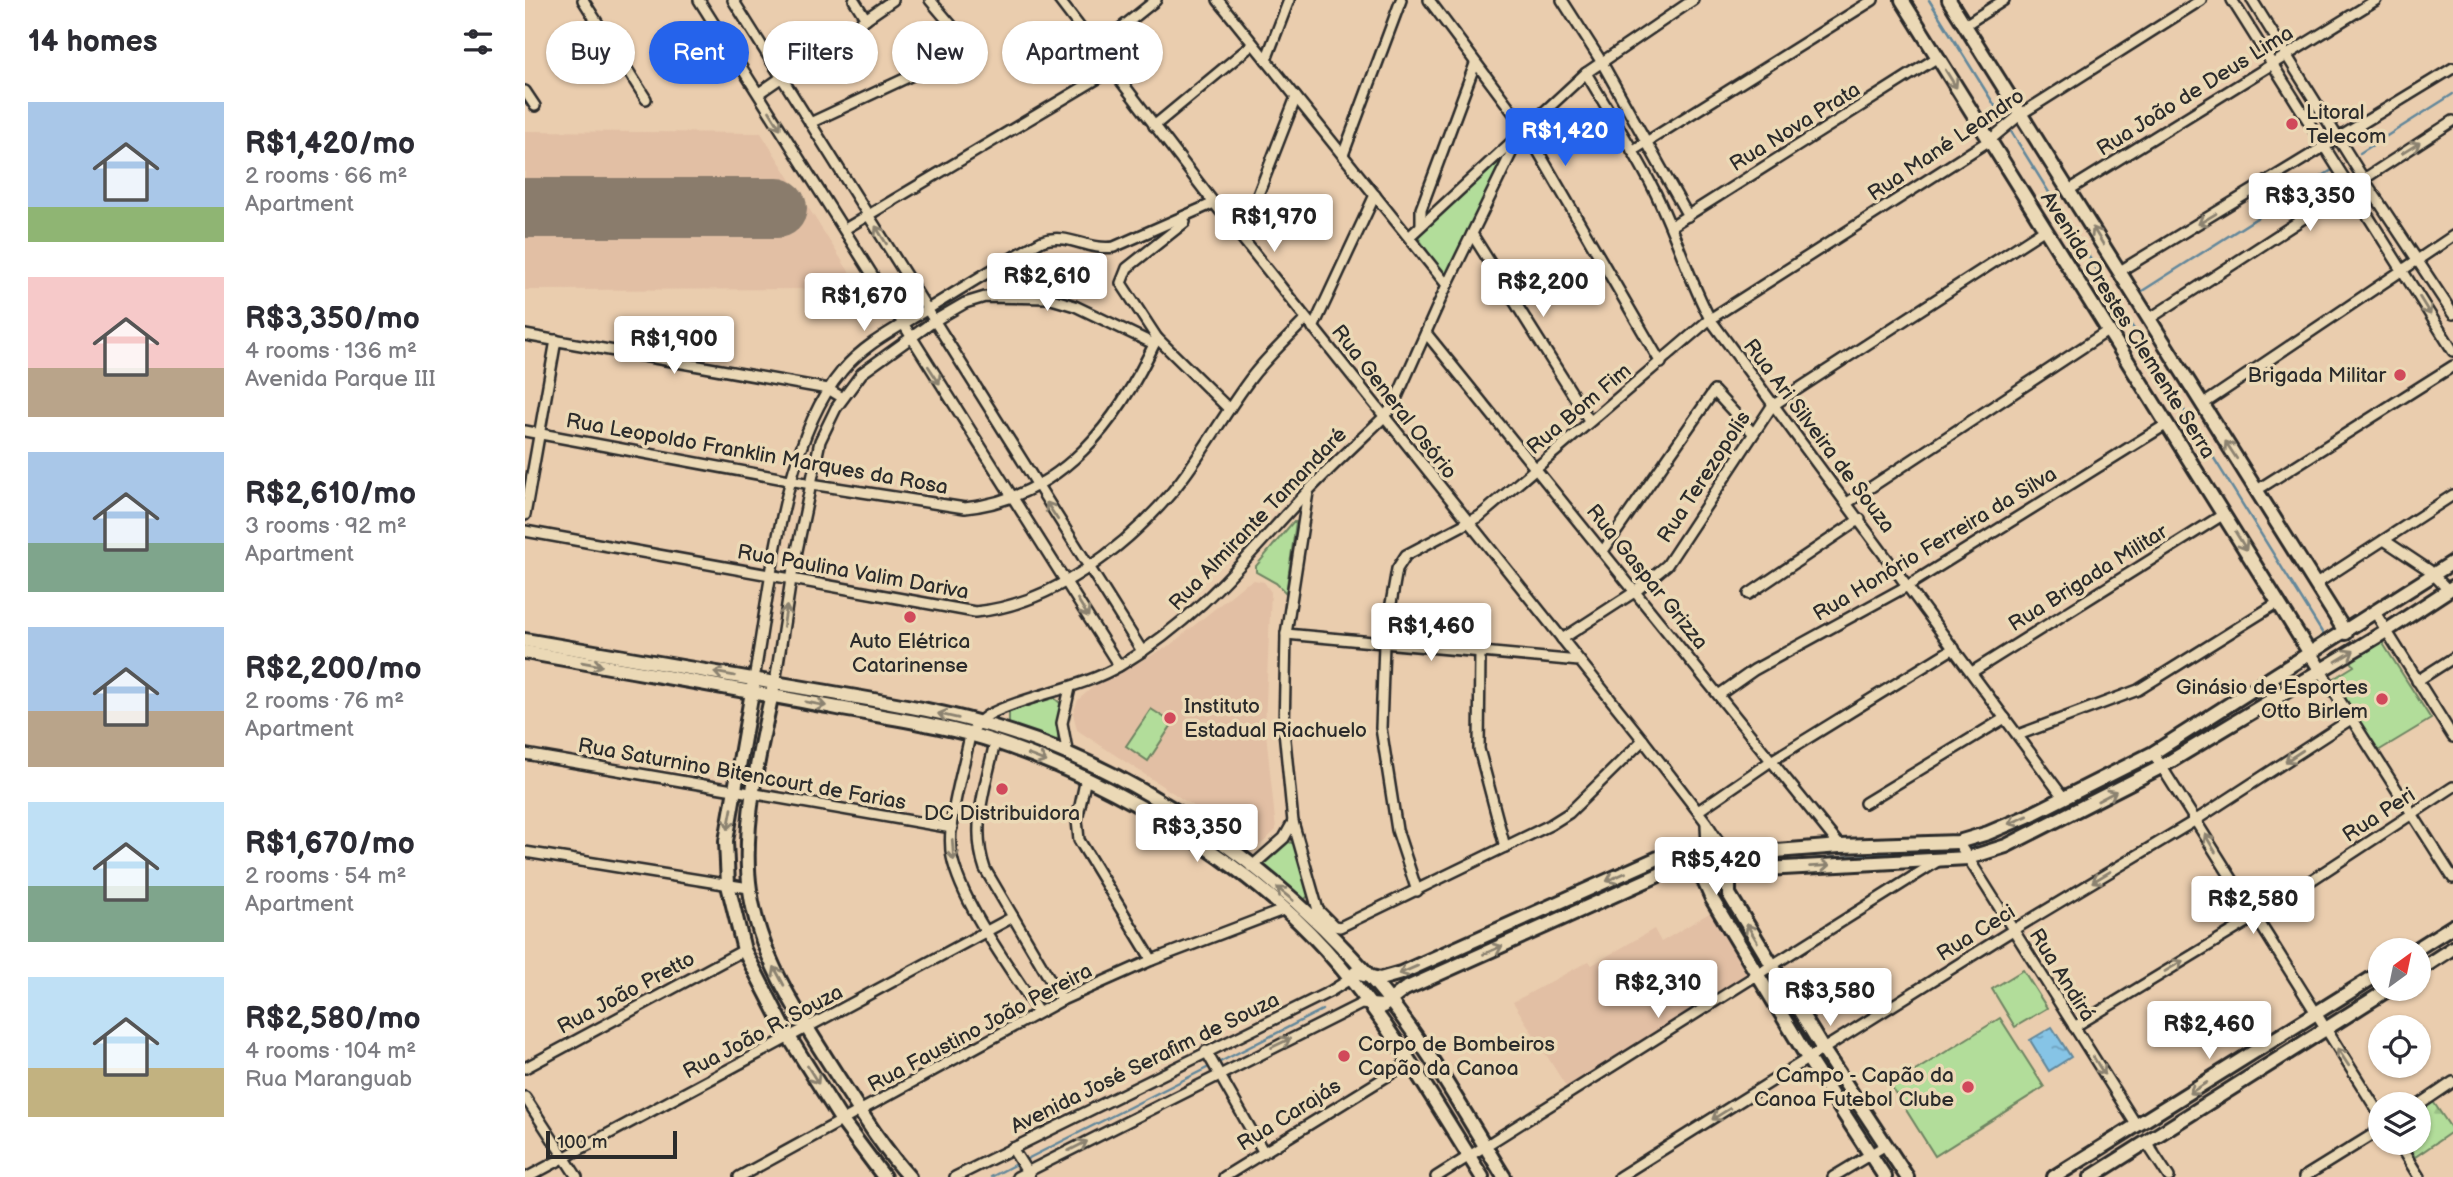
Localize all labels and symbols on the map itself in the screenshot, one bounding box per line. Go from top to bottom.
street label: Rua João de Deus Lima [2092,20,2298,162]
one-way arrow [1945,68,1959,88]
street label: Rua Nova Prata [1725,77,1865,177]
street label: Rua Mané Leandro [1863,83,2029,207]
place label: Litoral Telecom [2306,100,2386,149]
pin: R$1,420 [1500,108,1630,168]
one-way arrow [769,109,783,129]
marker: Litoral Telecom [2284,116,2300,132]
one-way arrow [2401,140,2421,154]
pin: R$3,350 [2245,174,2375,233]
street label: Avenida Orestes Clemente Serra [2035,187,2221,463]
pin: R$1,970 [1209,194,1339,254]
one-way arrow [2197,212,2217,226]
one-way arrow [873,225,887,245]
one-way arrow [2091,227,2105,247]
pin: R$2,610 [982,254,1112,313]
pin: R$2,200 [1478,260,1608,319]
pin: R$1,670 [799,274,929,333]
one-way arrow [2418,296,2432,316]
pin: R$1,900 [609,316,739,376]
street label: Rua General Osório [1326,320,1462,484]
street label: Rua Ari Silveira de Souza [1738,334,1900,538]
street label: Rua Bom Fim [1522,358,1636,460]
place label: Brigada Militar [2248,363,2386,388]
one-way arrow [927,365,942,384]
marker: Brigada Militar [2392,367,2408,383]
street label: Rua Terezopolis [1652,407,1756,547]
street label: Rua Leopoldo Franklin Marques da Rosa [564,408,950,500]
street label: Rua Almirante Tamandaré [1164,422,1352,616]
one-way arrow [2224,441,2238,461]
street label: Rua Honório Ferreira da Silva [1809,461,2061,627]
street label: Rua Gaspar Grizza [1581,499,1713,655]
one-way arrow [1045,502,1059,522]
street label: Rua Brigada Militar [2004,519,2172,637]
one-way arrow [2234,531,2248,551]
street label: Rua Paulina Valim Dariva [735,539,971,605]
one-way arrow [1076,598,1090,618]
pin: R$1,460 [1366,604,1496,663]
one-way arrow [779,605,792,627]
marker: Auto Elétrica Catarinense [902,609,918,625]
place label: Auto Elétrica Catarinense [850,629,970,678]
one-way arrow [2335,648,2355,662]
one-way arrow [580,658,603,671]
one-way arrow [713,667,736,680]
place label: Ginásio de Esportes Otto Birlem [2176,675,2368,724]
marker: Ginásio de Esportes Otto Birlem [2374,691,2390,707]
place label: Instituto Estadual Riachuelo [1184,694,1367,743]
one-way arrow [804,698,827,711]
one-way arrow [937,709,960,722]
marker: Instituto Estadual Riachuelo [1162,710,1178,726]
street label: Rua Saturnino Bitencourt de Farias [576,733,908,815]
one-way arrow [2285,749,2304,763]
one-way arrow [1025,752,1047,765]
marker: DC Distribuidora [994,781,1010,797]
street label: Rua Peri [2338,782,2420,848]
one-way arrow [2096,788,2117,802]
place label: DC Distribuidora [924,801,1080,826]
pin: R$3,350 [1132,804,1262,864]
one-way arrow [723,807,737,830]
one-way arrow [2007,815,2029,828]
one-way arrow [2203,834,2217,854]
pin: R$5,420 [1651,838,1781,897]
one-way arrow [947,839,960,861]
one-way arrow [1808,859,1831,872]
one-way arrow [2092,870,2112,884]
one-way arrow [1606,871,1627,884]
pin: R$2,580 [2188,876,2318,936]
one-way arrow [1276,887,1294,902]
street label: Rua Ceci [1932,899,2020,967]
one-way arrow [1745,924,1759,944]
street label: Rua Andirá [2024,924,2100,1026]
north arrow [2368,938,2431,1001]
one-way arrow [1482,943,1503,956]
street label: Rua João Pretto [553,946,699,1040]
street label: Rua Faustino João Pereira [864,958,1096,1098]
one-way arrow [2164,959,2184,973]
pin: R$2,310 [1593,960,1723,1020]
one-way arrow [1398,964,1419,977]
one-way arrow [772,967,786,987]
pin: R$3,580 [1765,968,1895,1028]
street label: Rua João R. Souza [679,979,847,1085]
street label: Avenida José Serafim de Souza [1007,987,1283,1139]
pin: R$2,460 [2144,1002,2274,1061]
place label: Corpo de Bombeiros Capão da Canoa [1358,1032,1555,1081]
one-way arrow [1270,1036,1291,1050]
marker: Corpo de Bombeiros Capão da Canoa [1336,1048,1352,1064]
one-way arrow [2336,1048,2350,1068]
one-way arrow [2091,1056,2106,1075]
place label: Campo - Capão da Canoa Futebol Clube [1754,1063,1954,1112]
one-way arrow [806,1065,821,1084]
street label: Rua Carajás [1233,1073,1345,1157]
marker: Campo - Capão da Canoa Futebol Clube [1960,1079,1976,1095]
one-way arrow [2189,1080,2208,1095]
one-way arrow [1711,1107,1731,1121]
scale bar [546,1128,677,1160]
one-way arrow [1067,1139,1088,1152]

